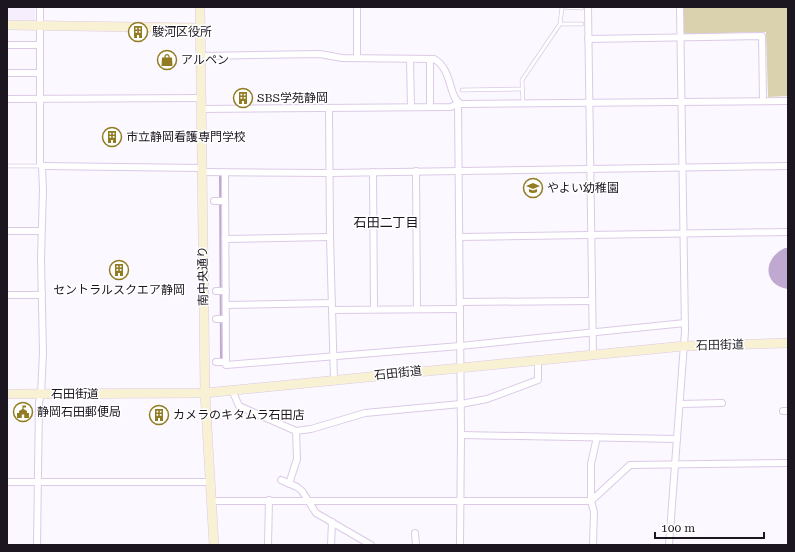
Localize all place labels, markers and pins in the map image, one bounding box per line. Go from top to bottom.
building icon: 駿河区役所 [127,21,149,43]
place label: 駿河区役所 [152,25,212,39]
shop icon: アルペン [156,49,178,71]
place label: アルペン [181,53,229,67]
building icon: SBS学苑静岡 [232,87,254,109]
place label: SBS学苑静岡 [257,91,328,105]
building icon: 市立静岡看護専門学校 [101,126,123,148]
place label: 市立静岡看護専門学校 [126,130,246,144]
school or university icon: やよい幼稚園 [522,177,544,199]
place label: やよい幼稚園 [547,181,619,195]
building icon: セントラルスクエア静岡 [108,259,130,281]
place label: セントラルスクエア静岡 [53,283,185,297]
public building icon: 静岡石田郵便局 [12,401,34,423]
building icon: カメラのキタムラ石田店 [148,404,170,426]
place label: 静岡石田郵便局 [37,405,121,419]
place label: カメラのキタムラ石田店 [173,408,304,422]

